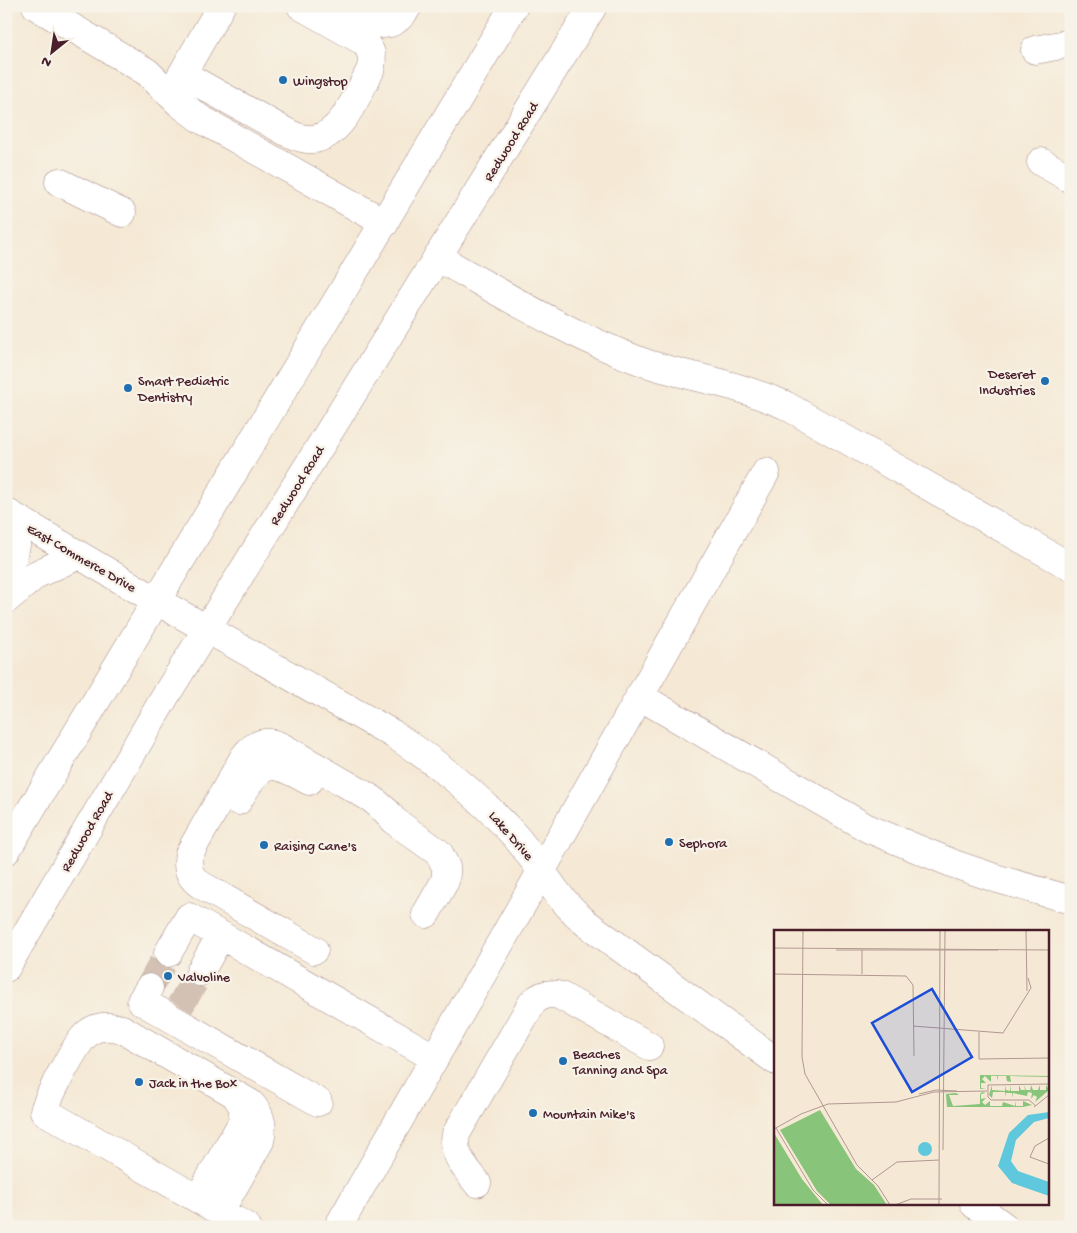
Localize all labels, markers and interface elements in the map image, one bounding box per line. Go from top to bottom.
north arrow [28,28,78,78]
text: N [39,51,55,71]
marker: Wingstop [277,74,289,86]
place label: Wingstop [293,74,348,91]
street label: Redwood Road [481,98,544,185]
place label: Deseret Industries [979,367,1036,400]
place label: Smart Pediatric Dentistry [137,374,230,407]
marker: Deseret Industries [1039,375,1051,387]
marker: Smart Pediatric Dentistry [122,382,134,394]
street label: Redwood Road [267,442,330,529]
street label: East Commerce Drive [23,521,139,598]
street label: Redwood Road [58,787,119,876]
street label: Lake Drive [484,808,537,866]
marker: Sephora [663,836,675,848]
place label: Sephora [679,836,728,853]
marker: Raising Cane's [258,839,270,851]
place label: Raising Cane's [274,839,357,856]
inset map [774,930,1050,1206]
marker: Valvoline [162,970,174,982]
place label: Valvoline [177,970,231,987]
place label: Beaches Tanning and Spa [572,1047,669,1080]
marker: Beaches Tanning and Spa [557,1055,569,1067]
marker: Jack in the Box [133,1076,145,1088]
place label: Jack in the Box [149,1076,238,1093]
marker: Mountain Mike's [527,1107,539,1119]
place label: Mountain Mike's [543,1107,635,1124]

